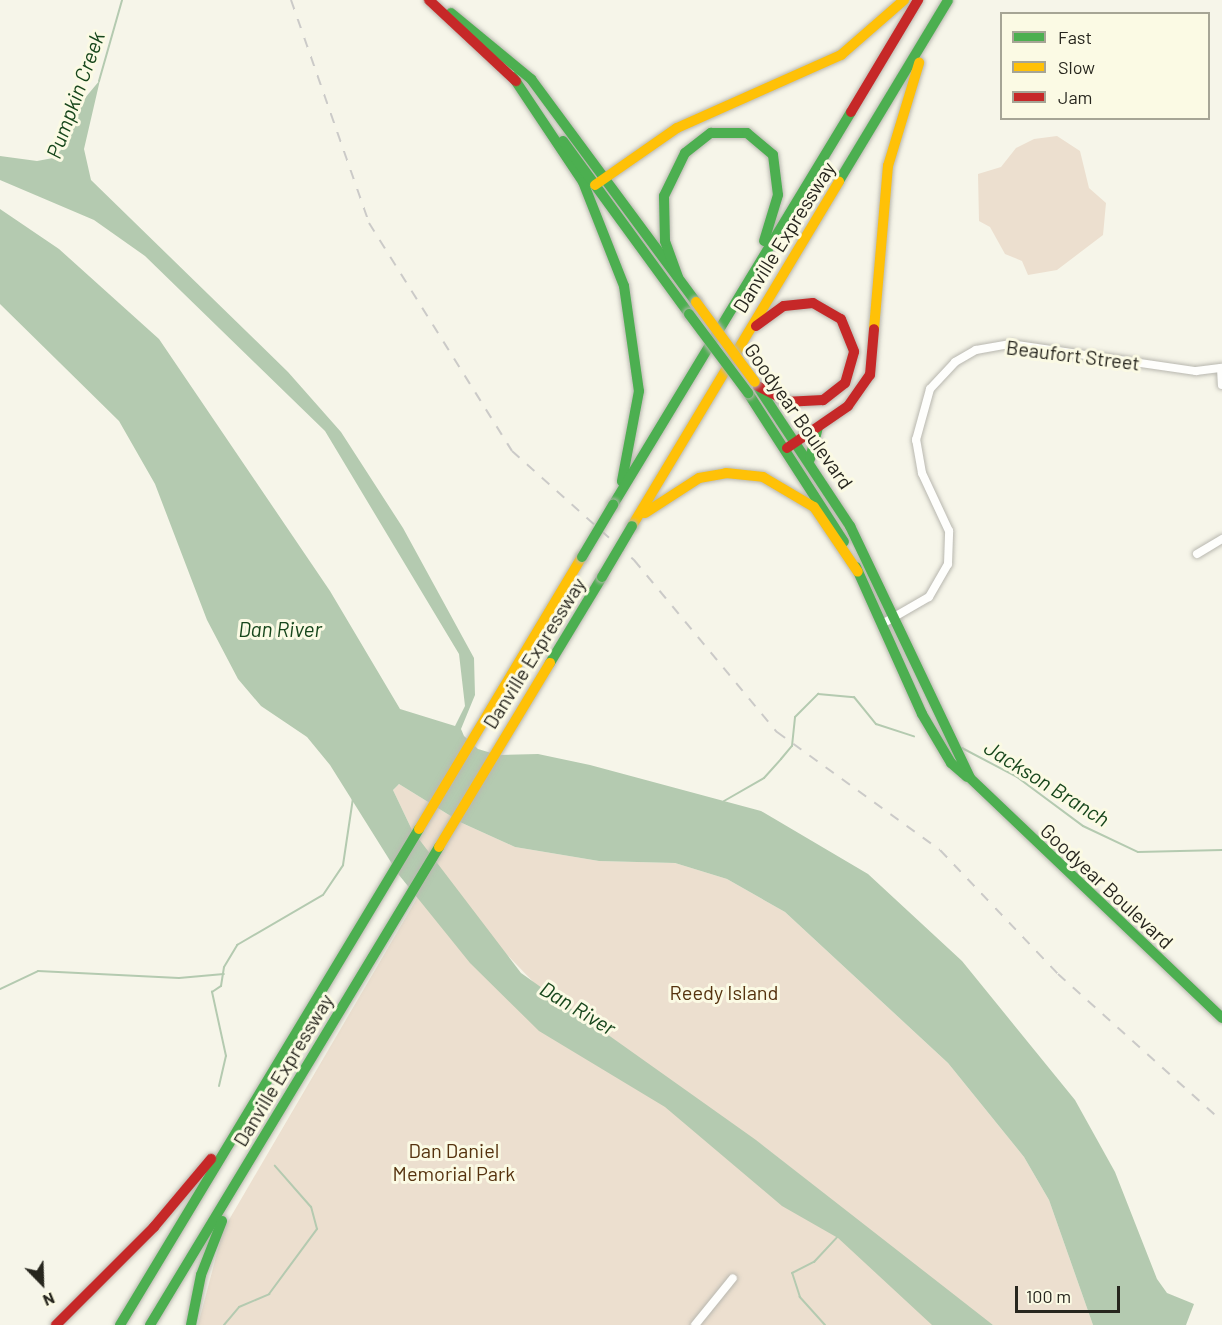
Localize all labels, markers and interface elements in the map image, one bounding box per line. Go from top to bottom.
legend [1000,12,1210,120]
text: Fast [1058,26,1092,48]
water label: Pumpkin Creek [40,28,110,162]
text: Slow [1058,56,1095,78]
text: Jam [1058,86,1092,108]
street label: Danville Expressway [728,157,840,317]
street label: Beaufort Street [1005,335,1141,375]
street label: Goodyear Boulevard [740,338,858,494]
street label: Danville Expressway [478,573,590,733]
water label: Dan River [238,616,322,642]
water label: Jackson Branch [980,734,1114,832]
street label: Goodyear Boulevard [1036,818,1178,954]
water label: Dan River [536,976,620,1040]
park label: Reedy Island [670,980,778,1004]
street label: Danville Expressway [228,989,338,1151]
park label: Dan Daniel Memorial Park [393,1138,515,1185]
north arrow [12,1253,72,1313]
scale bar [1018,1274,1123,1312]
text: 100 m [1026,1285,1071,1307]
text: N [41,1289,58,1311]

